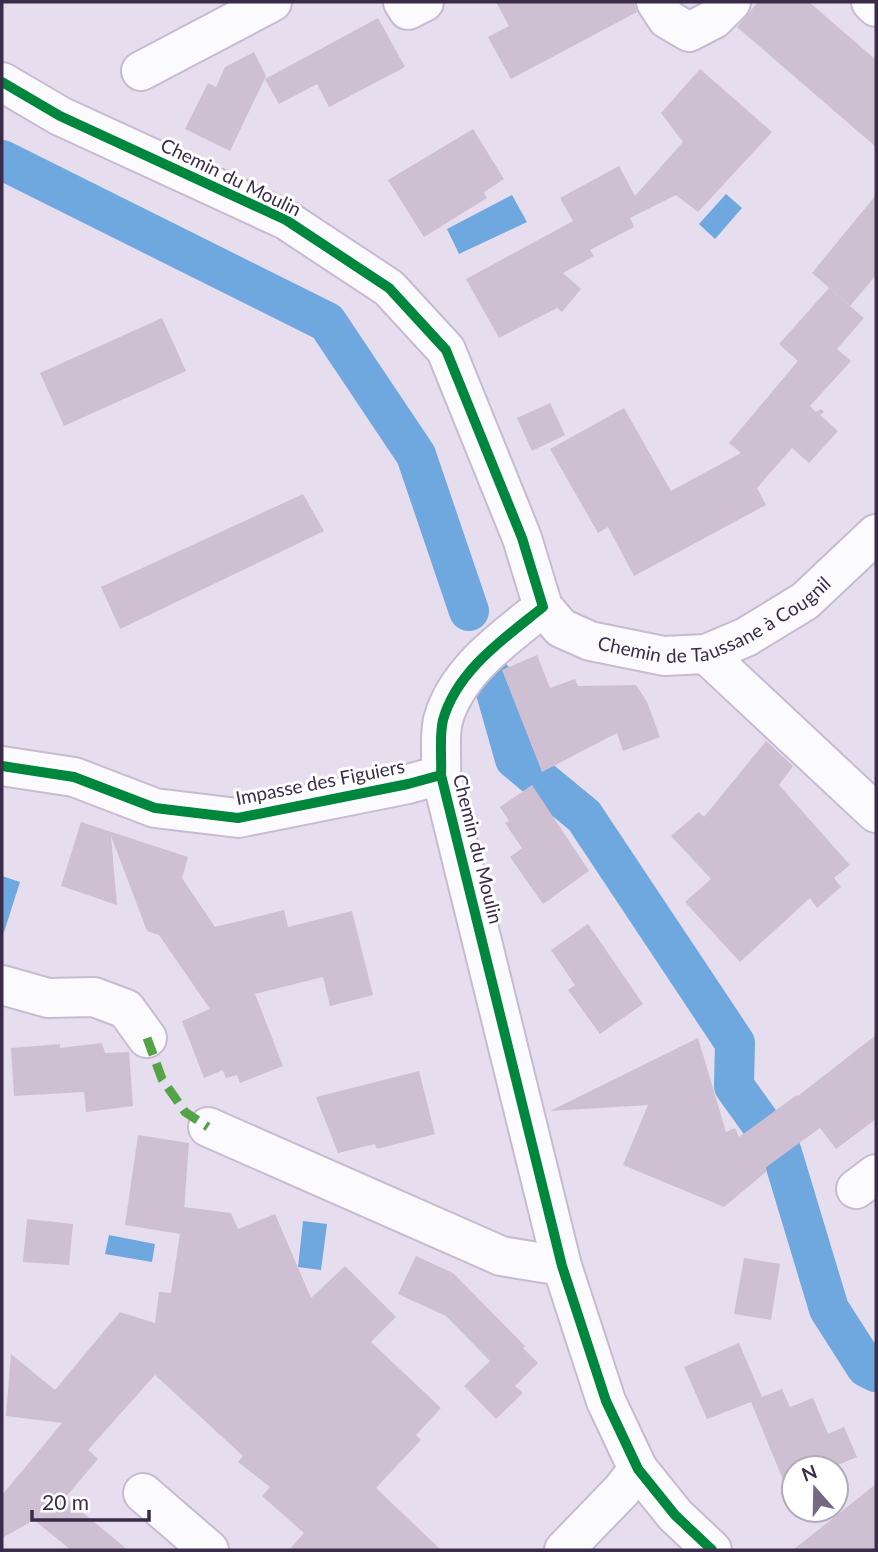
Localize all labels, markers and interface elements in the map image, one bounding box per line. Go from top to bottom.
street label: Chemin du Moulin [157,133,305,221]
street label: Chemin de Taussane à Cougnil [596,571,835,667]
street label: Impasse des Figuiers [234,754,406,809]
street label: Chemin du Moulin [449,772,508,926]
north arrow [780,1454,850,1524]
text: N [798,1459,820,1486]
scale bar [32,1478,149,1522]
text: 20 m [42,1489,89,1514]

